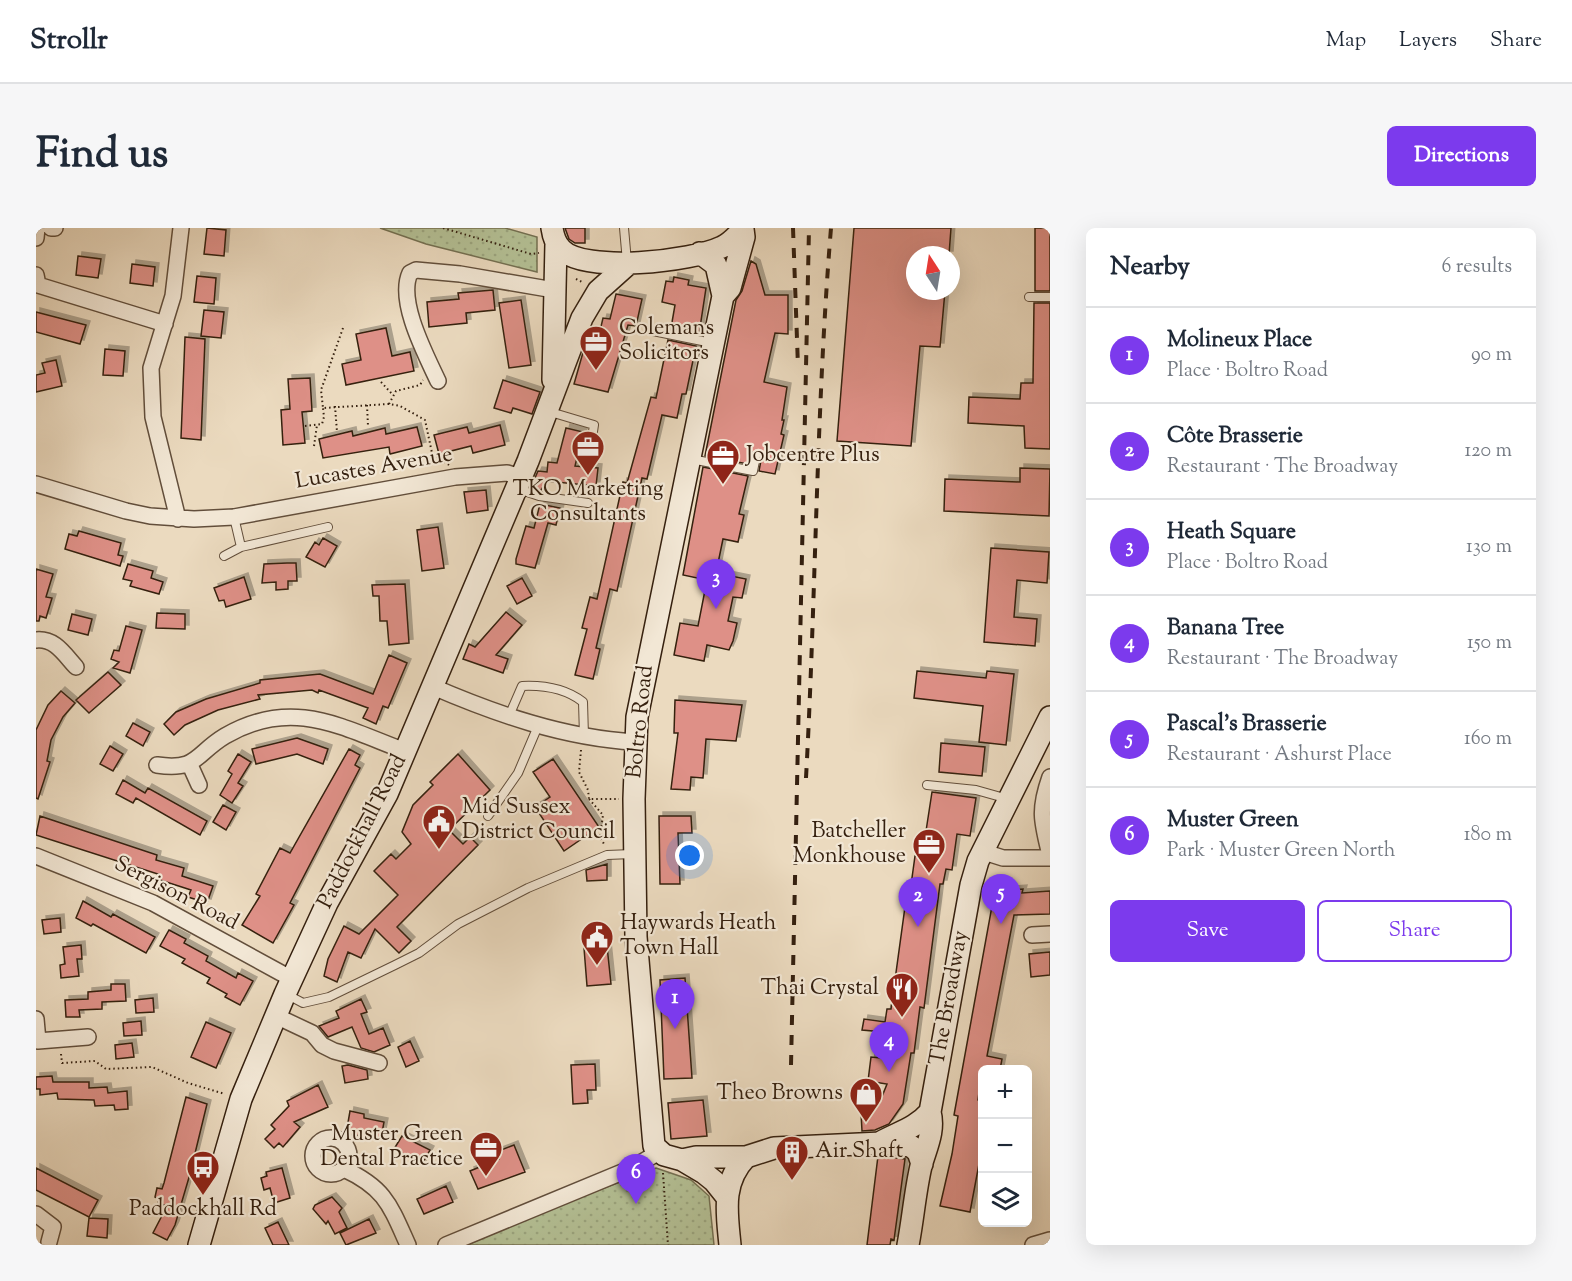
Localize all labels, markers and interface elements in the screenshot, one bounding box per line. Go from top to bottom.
text: Strollr [30,21,108,61]
text: Map [1326,26,1366,56]
text: Layers [1399,26,1457,56]
text: Share [1490,26,1542,56]
text: Find us [36,126,168,186]
button: Directions [1387,126,1536,186]
north arrow [906,246,960,300]
text: Nearby [1110,249,1190,286]
text: 6 results [1442,253,1512,282]
place label: Colemans Solicitors [619,313,714,370]
office icon: Colemans Solicitors [578,324,614,371]
text: Molineux Place [1167,325,1312,357]
text: 1 [1126,341,1133,370]
text: 90 m [1471,341,1512,370]
text: Place · Boltro Road [1167,357,1328,386]
text: Côte Brasserie [1167,421,1303,453]
office icon: TKO Marketing Consultants [570,429,606,476]
text: 2 [1125,437,1134,466]
text: 120 m [1464,437,1512,466]
office icon: Jobcentre Plus [705,438,741,485]
street label: Lucastes Avenue [293,439,455,499]
place label: Jobcentre Plus [745,440,880,472]
text: Restaurant · The Broadway [1167,453,1398,482]
place label: TKO Marketing Consultants [512,474,664,531]
text: Heath Square [1167,517,1296,549]
text: 3 [1125,533,1134,562]
text: 130 m [1466,533,1512,562]
text: Place · Boltro Road [1167,549,1328,578]
pin: 3 [696,560,736,609]
text: Banana Tree [1167,613,1284,645]
text: 4 [1124,629,1135,658]
text: 150 m [1467,629,1512,658]
text: Restaurant · The Broadway [1167,645,1398,674]
street label: Boltro Road [619,664,663,780]
text: Pascal's Brasserie [1167,709,1327,741]
text: 5 [1126,725,1133,754]
text: 160 m [1464,725,1512,754]
text: Restaurant · Ashurst Place [1167,741,1392,770]
street label: Paddockhall Road [310,749,416,915]
place label: Mid Sussex District Council [462,792,615,849]
public building icon: Mid Sussex District Council [421,803,457,850]
text: Muster Green [1167,805,1299,837]
place label: Batcheller Monkhouse [793,816,906,873]
text: 6 [1125,821,1134,850]
text: 180 m [1464,821,1512,850]
office icon: Batcheller Monkhouse [911,827,947,874]
text: Park · Muster Green North [1167,837,1395,866]
your location [675,841,704,870]
street label: Sergison Road [108,849,244,939]
pin: 5 [982,874,1020,924]
pin: 2 [898,878,938,927]
button: Save [1110,900,1305,962]
button: Share [1317,900,1512,962]
place label: Haywards Heath Town Hall [620,908,777,965]
public building icon: Haywards Heath Town Hall [579,919,615,966]
street label: The Broadway [922,928,978,1068]
restaurant icon: Thai Crystal [884,971,920,1018]
place label: Thai Crystal [760,973,879,1005]
pin: 1 [656,980,694,1029]
pin: 4 [870,1022,908,1072]
map controls [978,1065,1032,1227]
button: + [978,1065,1032,1119]
shop icon: Theo Browns [848,1076,884,1123]
place label: Theo Browns [716,1078,843,1110]
place label: Muster Green Dental Practice [320,1119,463,1176]
button: − [978,1119,1032,1173]
office icon: Muster Green Dental Practice [468,1130,504,1177]
building icon: Air Shaft [774,1134,810,1181]
place label: Air Shaft [815,1136,904,1168]
bus stop icon: Paddockhall Rd [185,1149,221,1196]
pin: 6 [616,1154,656,1204]
button: layers [978,1173,1032,1227]
place label: Paddockhall Rd [129,1194,277,1226]

